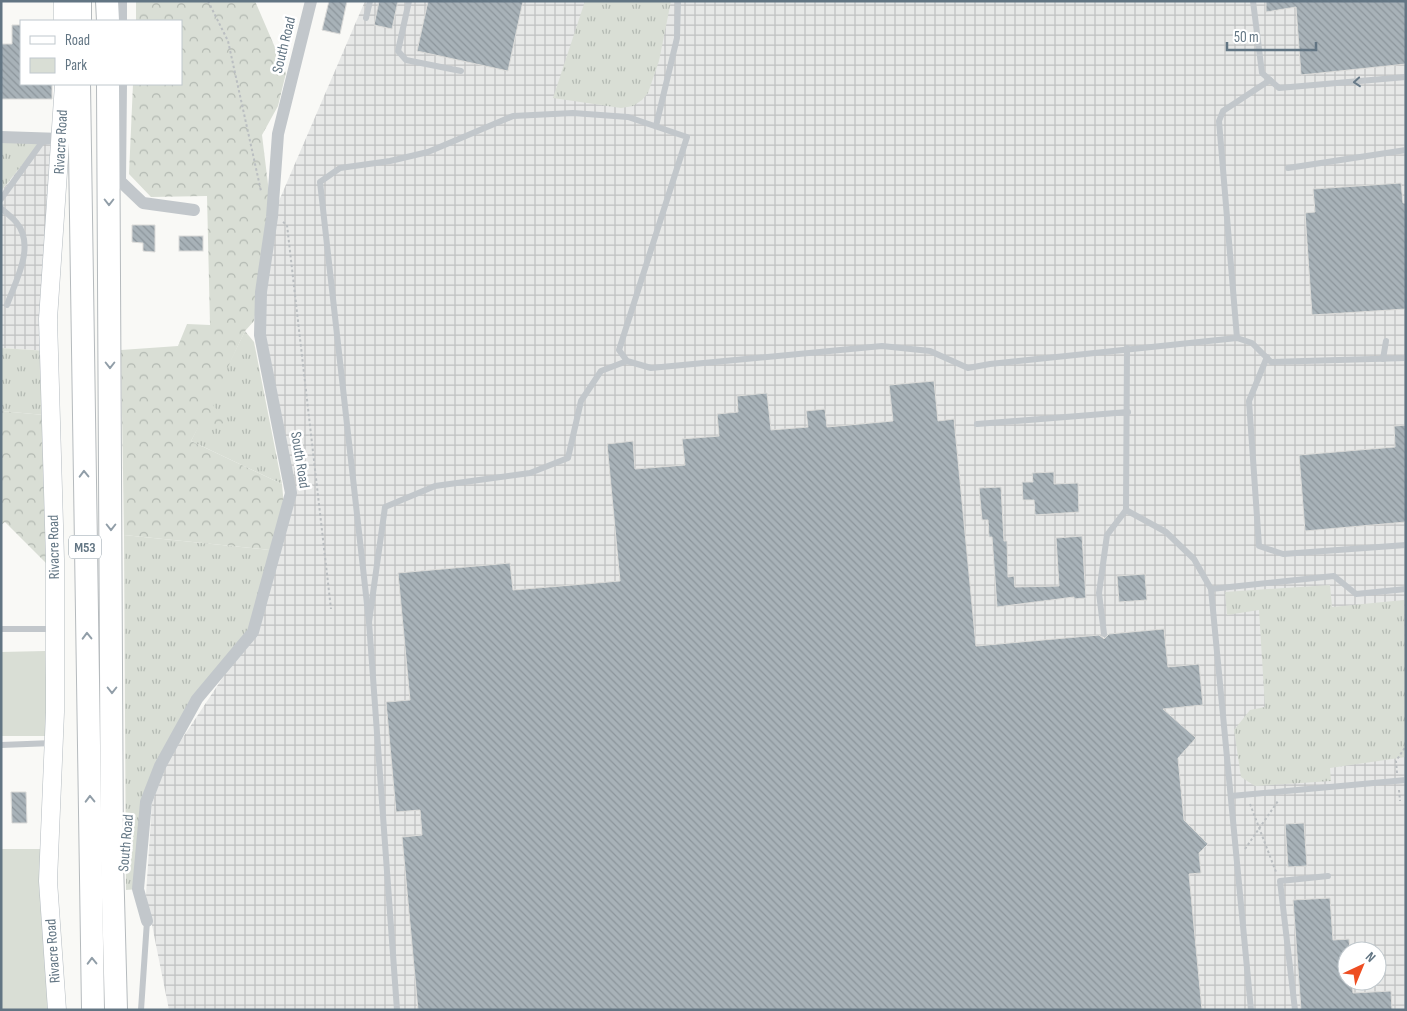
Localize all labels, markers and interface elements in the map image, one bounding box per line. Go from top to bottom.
street label: South Road [268,15,300,75]
legend [20,20,182,85]
scale bar [1227,20,1316,52]
text: 50 m [1234,28,1259,47]
text: Road [65,31,90,50]
text: Park [65,56,87,75]
one-way arrow [1353,76,1361,87]
street label: Rivacre Road [50,109,72,175]
one-way arrow [104,199,115,207]
one-way arrow [105,362,115,369]
street label: South Road [286,430,314,490]
one-way arrow [79,469,89,477]
street label: Rivacre Road [44,515,64,579]
one-way arrow [106,524,116,532]
road number: M53 [69,536,101,558]
one-way arrow [82,632,92,640]
one-way arrow [107,686,117,694]
one-way arrow [85,794,95,802]
street label: South Road [114,814,138,872]
street label: Rivacre Road [41,918,65,984]
north arrow [1337,941,1387,991]
text: N [1362,948,1379,966]
one-way arrow [87,957,98,965]

